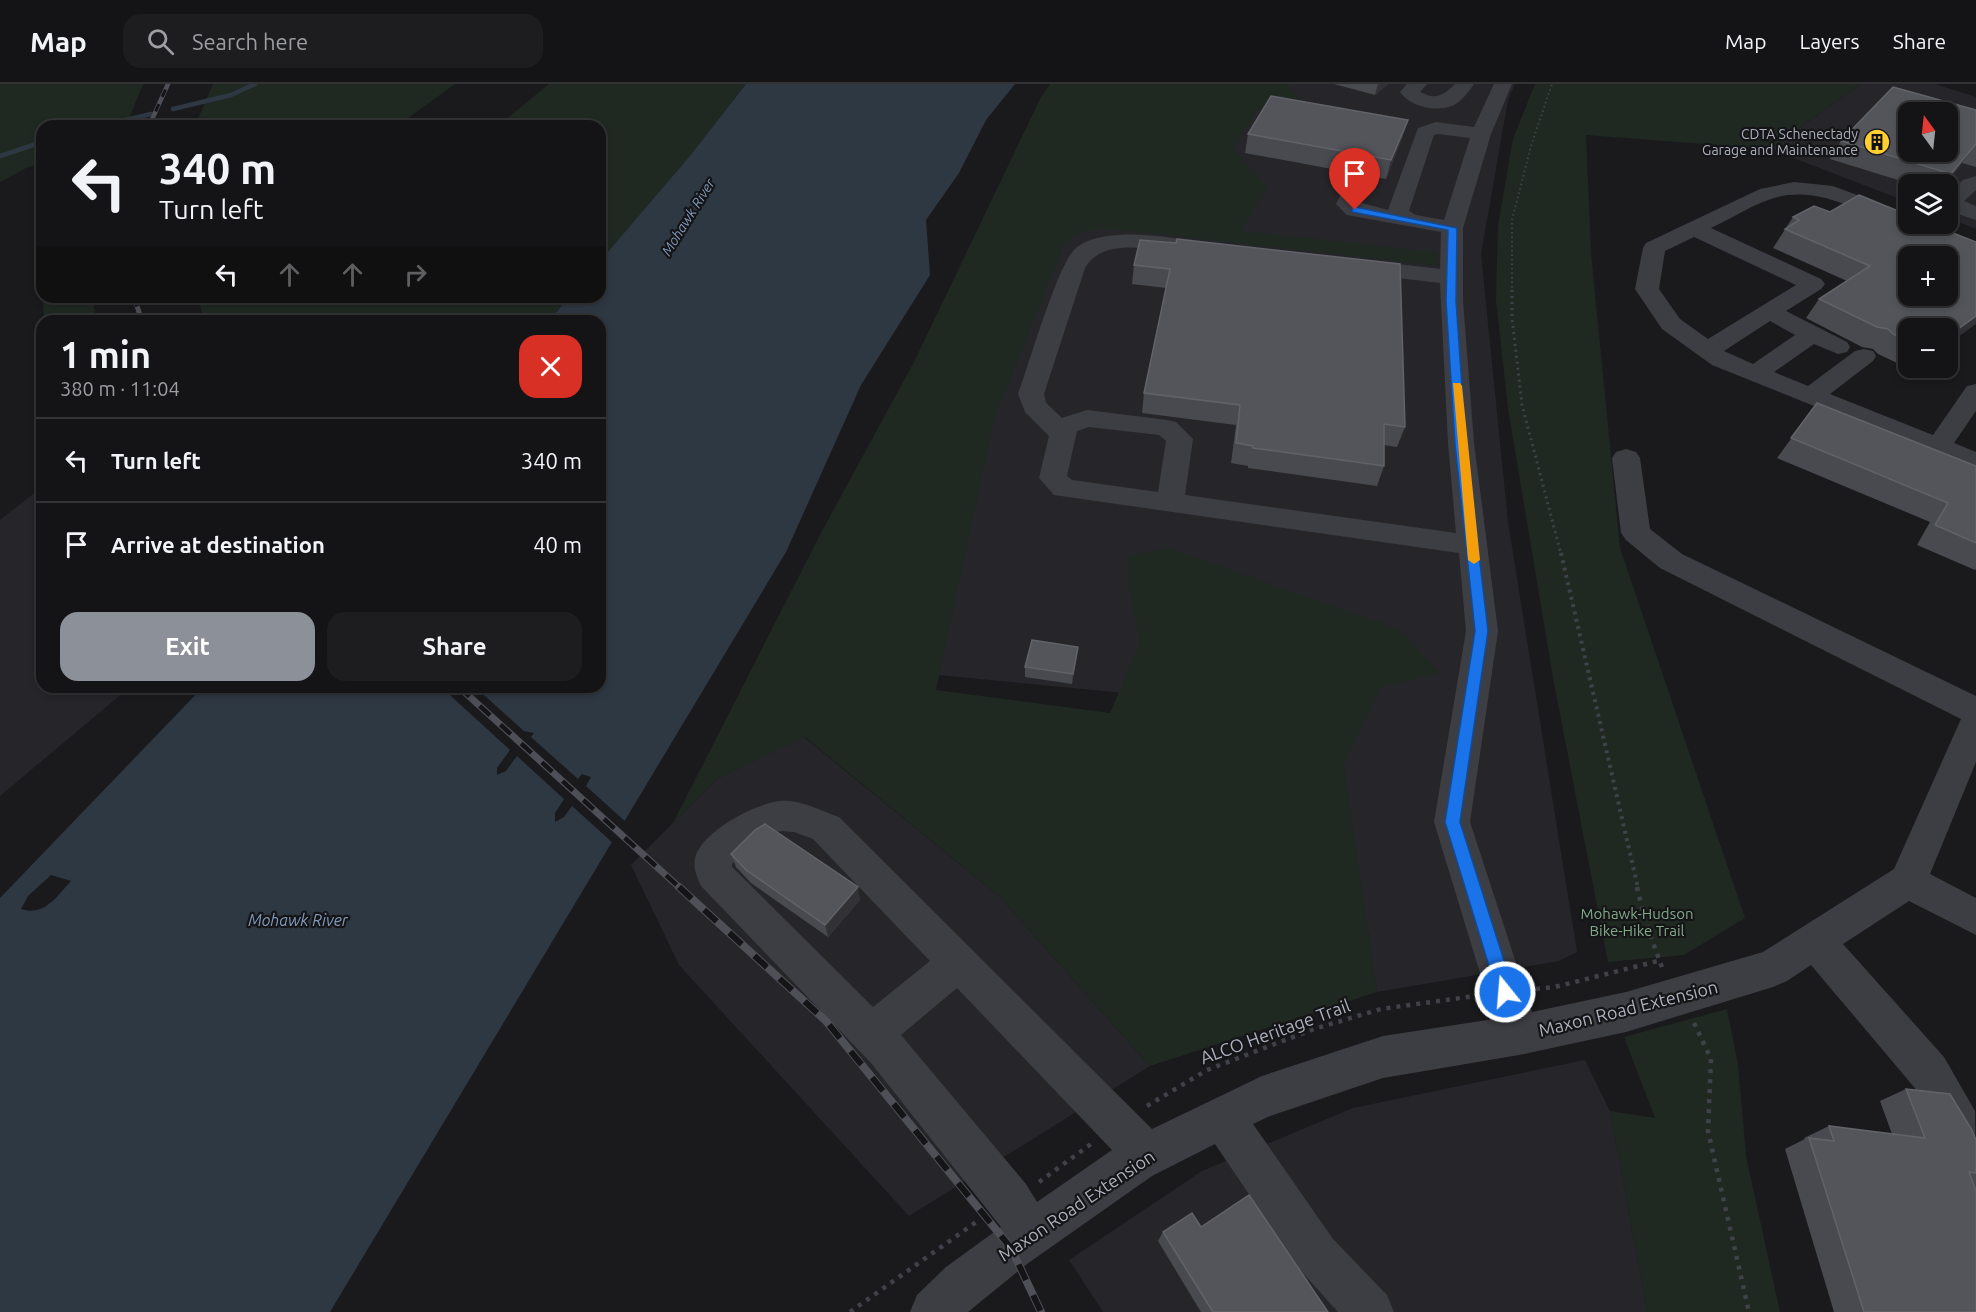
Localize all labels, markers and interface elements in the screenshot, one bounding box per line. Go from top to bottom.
search box [123,14,543,68]
icon: search [144,25,177,58]
text: Map [30,26,87,57]
text: Search here [192,29,308,54]
text: Map [1725,29,1766,53]
text: Layers [1799,29,1860,53]
text: Share [1893,29,1946,53]
north arrow [1898,102,1958,162]
map controls [1898,102,1958,378]
place label: CDTA Schenectady Garage and Maintenance [1702,126,1858,158]
building icon: CDTA Schenectady Garage and Maintenance [1862,127,1892,157]
icon: left [60,144,138,222]
text: 340 m [159,145,276,192]
pin [1329,148,1380,210]
icon: arrive [1338,157,1371,190]
button: layers [1898,174,1958,234]
water label: Mohawk River [658,175,718,258]
text: Turn left [159,194,263,224]
button: + [1898,246,1958,306]
icon: left [210,258,243,291]
icon: ahead [273,258,306,291]
icon: ahead [336,258,369,291]
icon: right [399,258,432,291]
button: − [1898,318,1958,378]
text: 1 min [60,334,151,375]
button: close [519,335,582,398]
text: 380 m · 11:04 [60,377,180,400]
icon: left [60,444,93,477]
text: Turn left [111,448,201,473]
text: 340 m [521,448,582,473]
icon: arrive [60,528,93,561]
text: Arrive at destination [111,532,325,557]
text: 40 m [533,532,582,557]
button: Exit [60,612,315,681]
button: Share [327,612,582,681]
park label: Mohawk-Hudson Bike-Hike Trail [1581,905,1693,939]
water label: Mohawk River [248,911,349,929]
position arrow [1473,960,1537,1024]
street label: Maxon Road Extension [1536,976,1720,1040]
street label: ALCO Heritage Trail [1197,994,1353,1067]
street label: Maxon Road Extension [994,1145,1158,1265]

